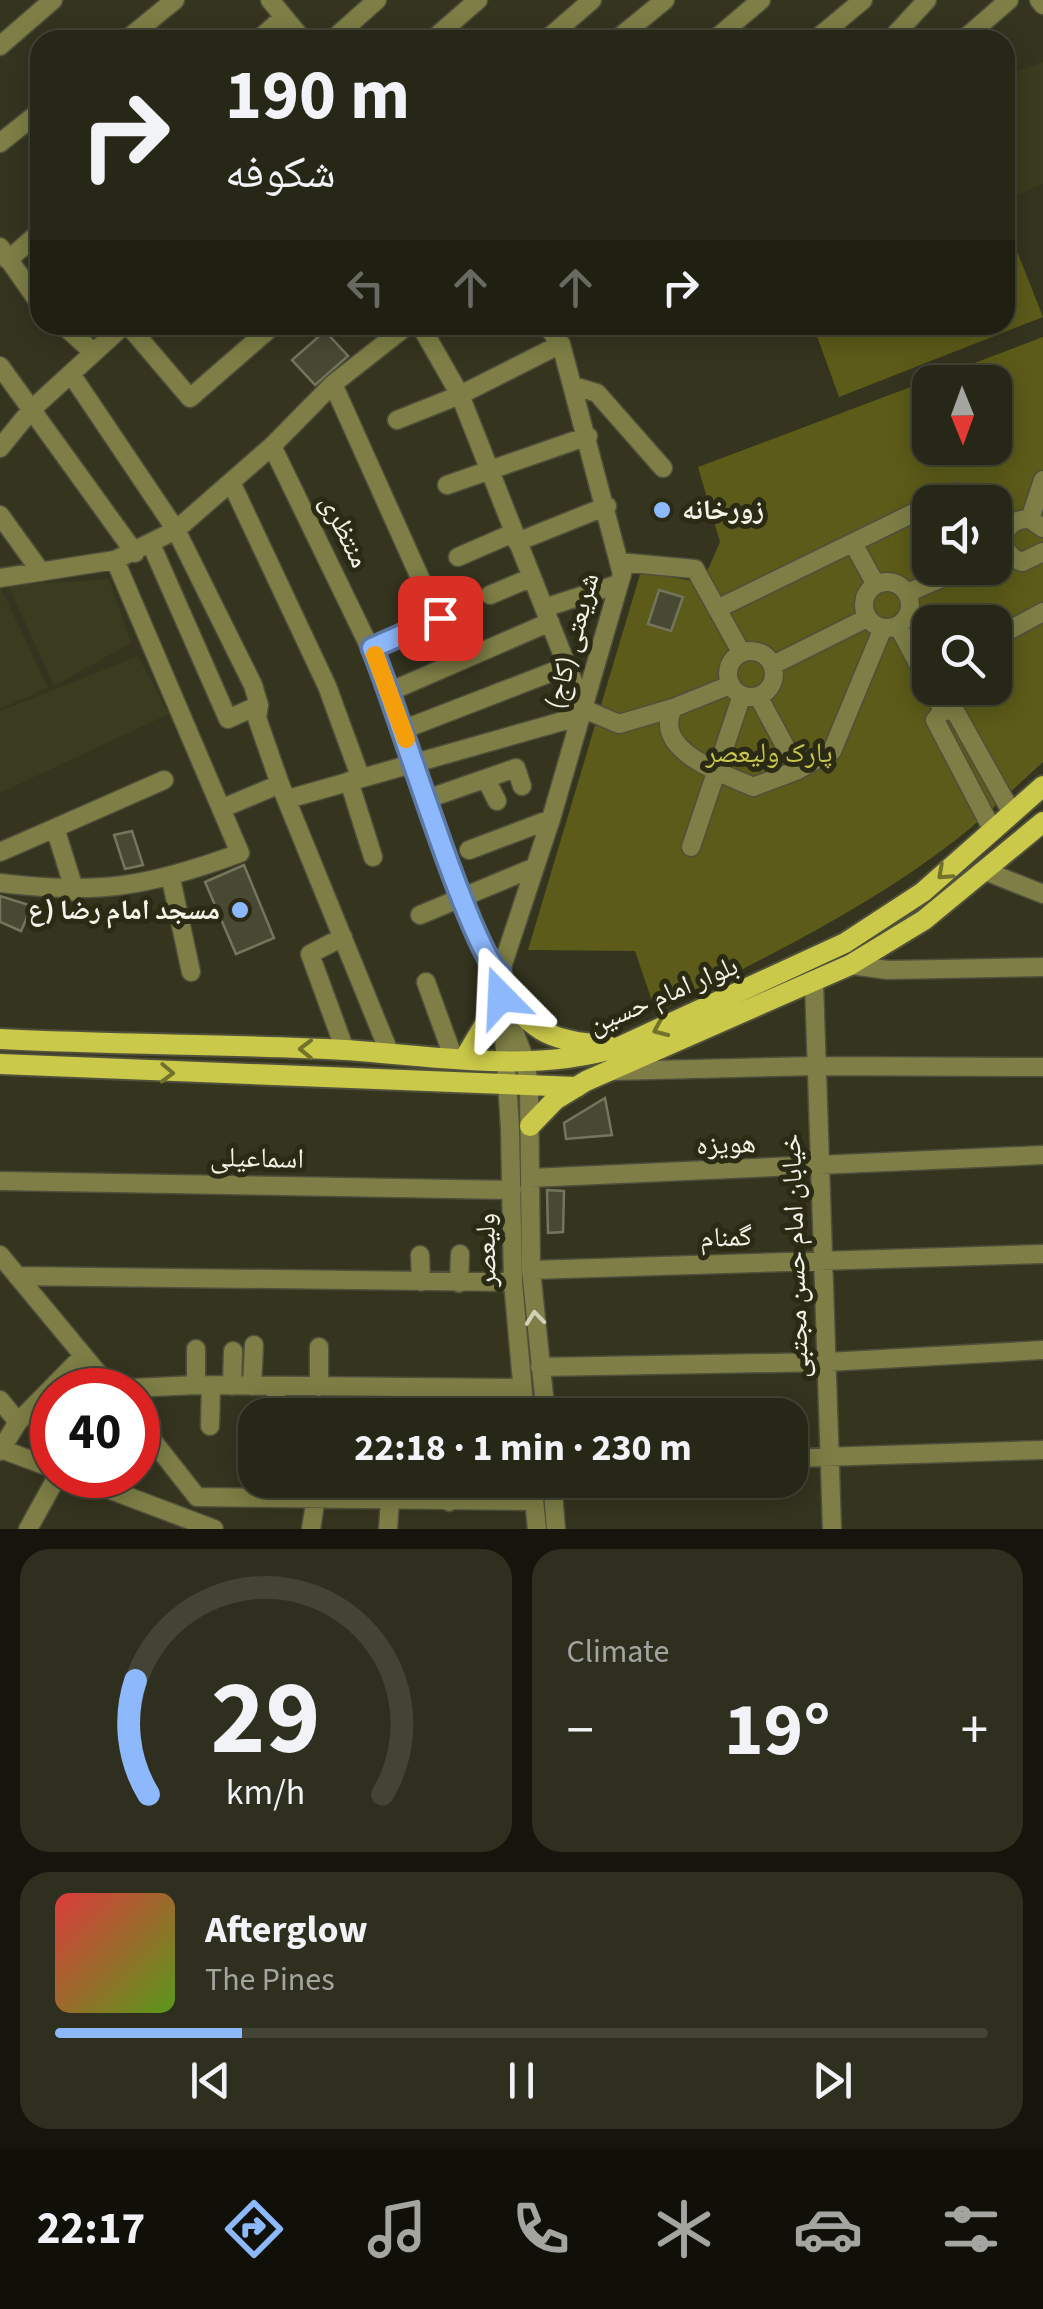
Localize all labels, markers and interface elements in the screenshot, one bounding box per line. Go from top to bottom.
text: 190 m [225,46,410,146]
icon: right [60,70,190,200]
text: شکوفه [225,141,336,205]
icon: left [338,260,393,315]
icon: ahead [443,260,498,315]
icon: ahead [548,260,603,315]
icon: right [653,260,708,315]
north arrow [912,365,1012,465]
map controls [912,365,1012,705]
button: sound [912,485,1012,585]
street label: منتظری [310,488,380,574]
place label: زورخانه [682,490,764,530]
marker: زورخانه [651,499,673,521]
street label: شریعتی (کاج) [535,569,609,713]
pin [398,576,483,661]
icon: arrive [413,591,468,646]
button: search [912,605,1012,705]
park label: پارک ولیعصر [704,733,833,773]
one-way arrow [937,862,956,880]
place label: مسجد امام رضا (ع [28,890,220,930]
marker: مسجد امام رضا (ع [229,899,251,921]
position arrow [449,945,553,1049]
street label: بلوار امام حسین [582,945,744,1045]
one-way arrow [652,1016,670,1036]
one-way arrow [297,1039,313,1060]
one-way arrow [160,1062,176,1083]
street label: هویزه [695,1123,757,1165]
street label: خیابان امام حسن مجتبی [771,1133,819,1379]
street label: اسماعیلی [210,1137,304,1179]
street label: ولیعصر [465,1213,507,1288]
street label: گمنام [699,1216,753,1258]
one-way arrow [525,1310,547,1326]
speed limit sign: 40 [30,1368,160,1498]
text: 22:18 · 1 min · 230 m [354,1421,692,1475]
text: Climate [567,1629,669,1675]
text: 29 [211,1646,321,1794]
text: 19° [724,1677,831,1784]
text: − [567,1692,594,1770]
text: + [961,1692,988,1770]
text: km/h [226,1767,305,1818]
text: Afterglow [205,1903,368,1957]
text: The Pines [205,1957,335,2003]
icon: previous [183,2053,238,2108]
icon: pause [494,2053,549,2108]
icon: next [805,2053,860,2108]
icon: directions [219,2194,289,2264]
icon: music [362,2194,432,2264]
icon: phone [506,2194,576,2264]
icon: climate [649,2194,719,2264]
icon: car [793,2194,863,2264]
icon: filters [936,2194,1006,2264]
text: 22:17 [37,2197,145,2261]

